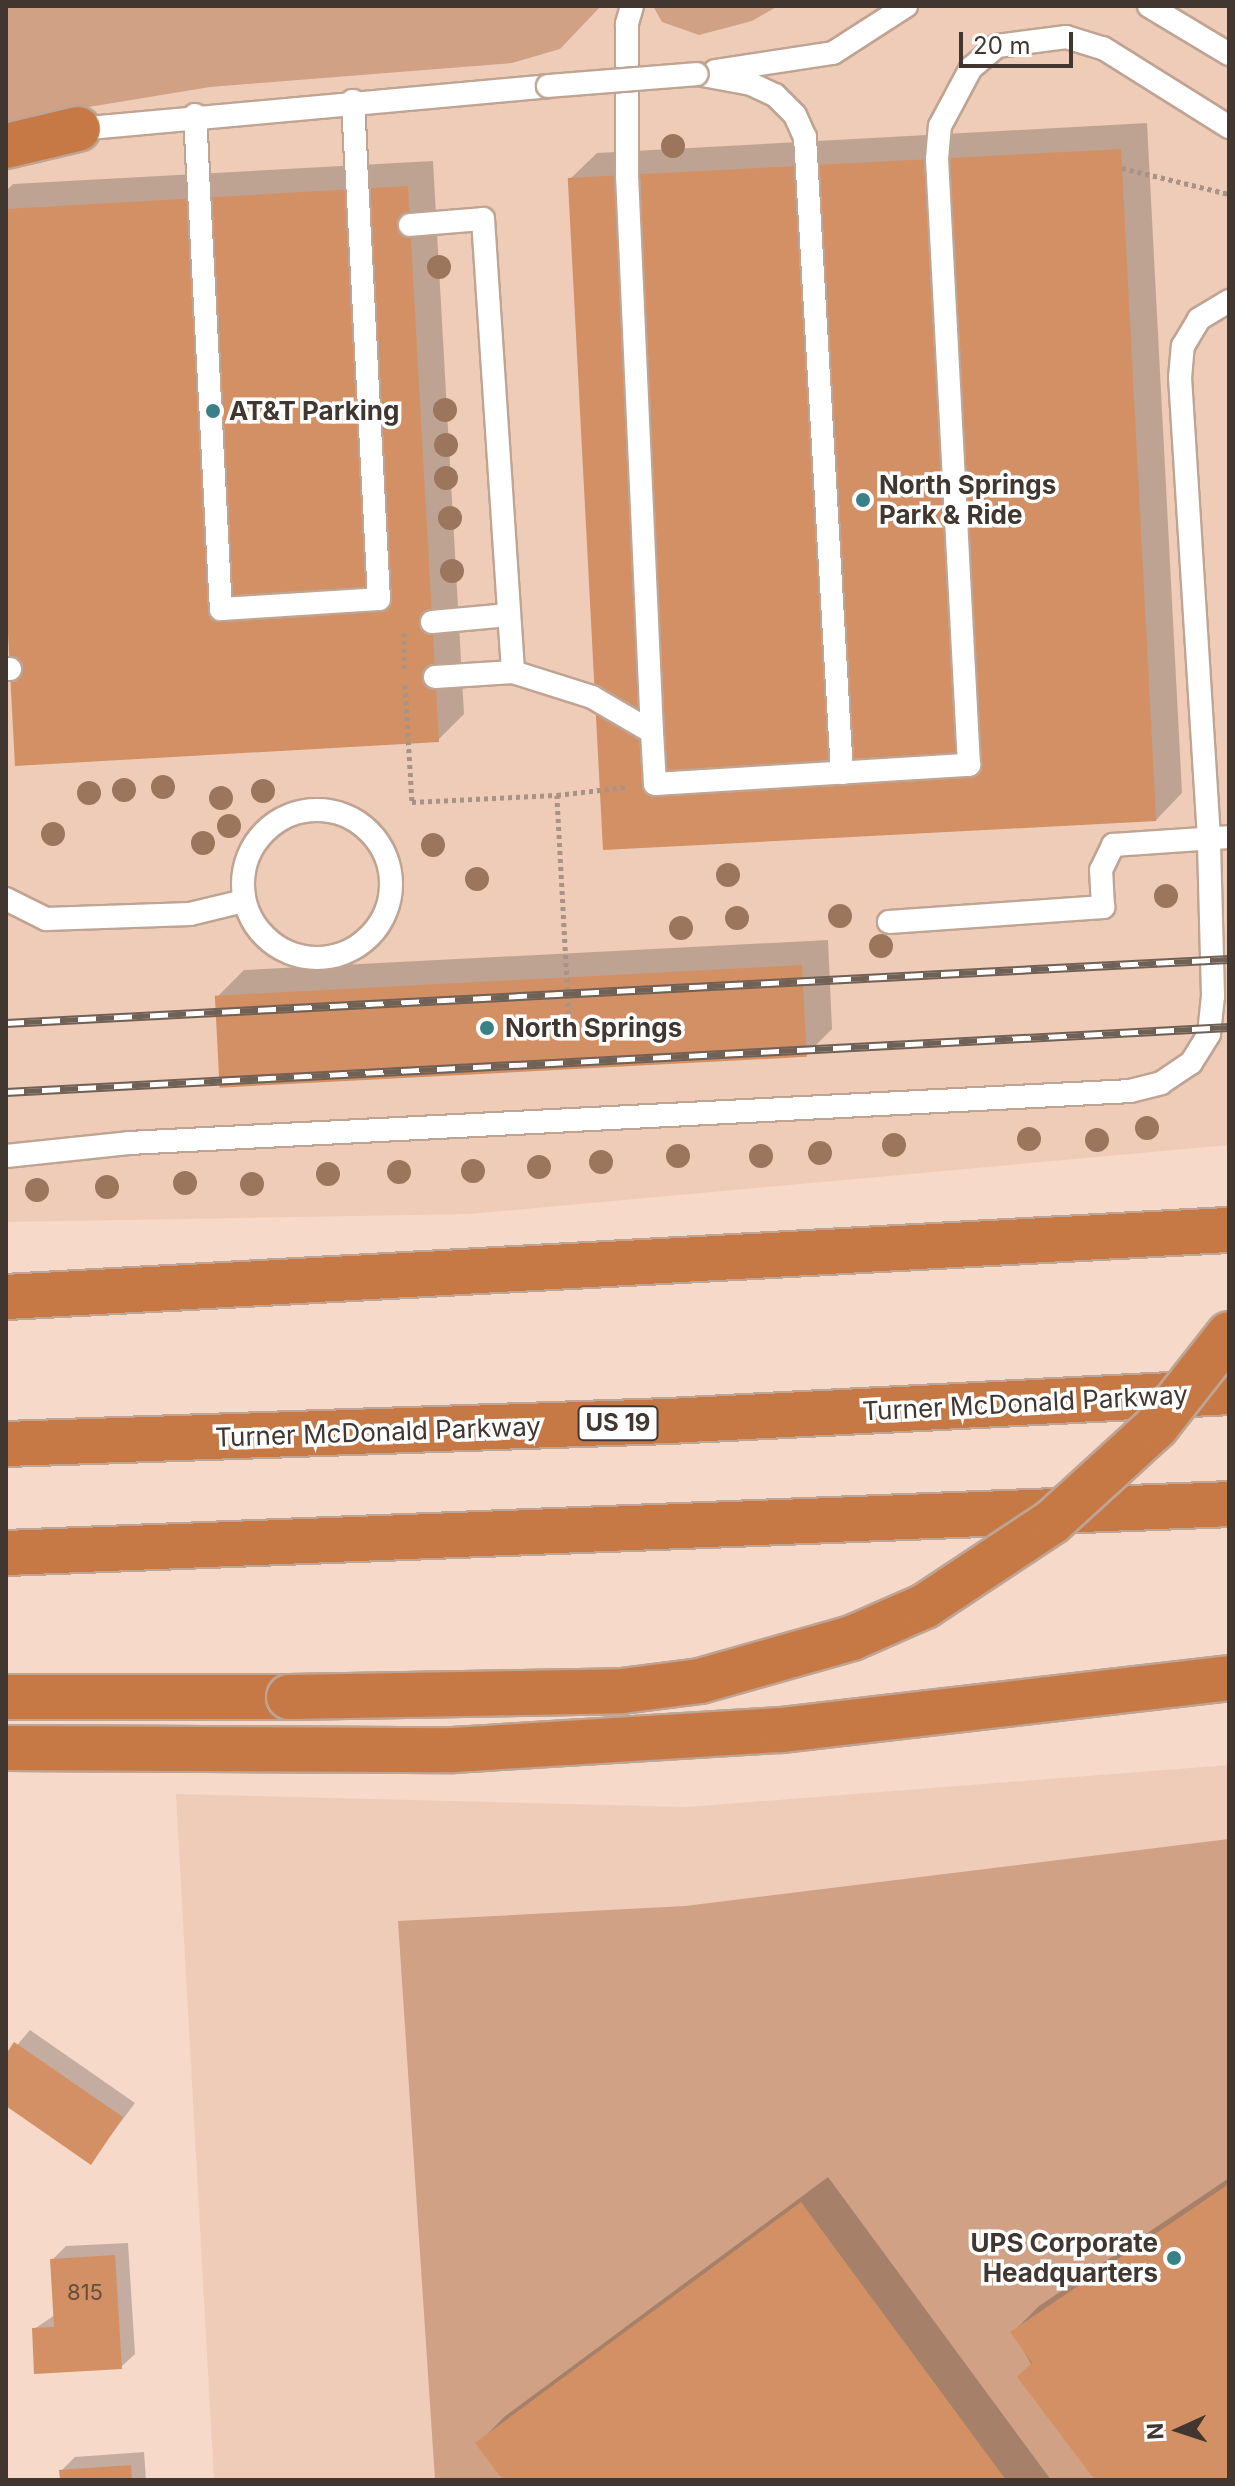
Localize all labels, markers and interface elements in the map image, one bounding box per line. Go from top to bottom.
scale bar [963,16,1077,66]
text: 20 m [973,31,1031,60]
place label: AT&T Parking [229,395,399,427]
marker: AT&T Parking [204,402,222,420]
place label: North Springs Park & Ride [879,469,1056,530]
marker: North Springs Park & Ride [854,491,872,509]
place label: North Springs [505,1012,682,1044]
marker: North Springs [476,1017,498,1039]
street label: Turner McDonald Parkway [861,1379,1189,1427]
road number: US 19 [576,1403,660,1443]
street label: Turner McDonald Parkway [215,1411,541,1453]
place label: UPS Corporate Headquarters [971,2227,1158,2288]
marker: UPS Corporate Headquarters [1165,2249,1183,2267]
house number: 815 [67,2280,103,2306]
north arrow [1139,2390,1219,2470]
text: N [1142,2422,1168,2440]

